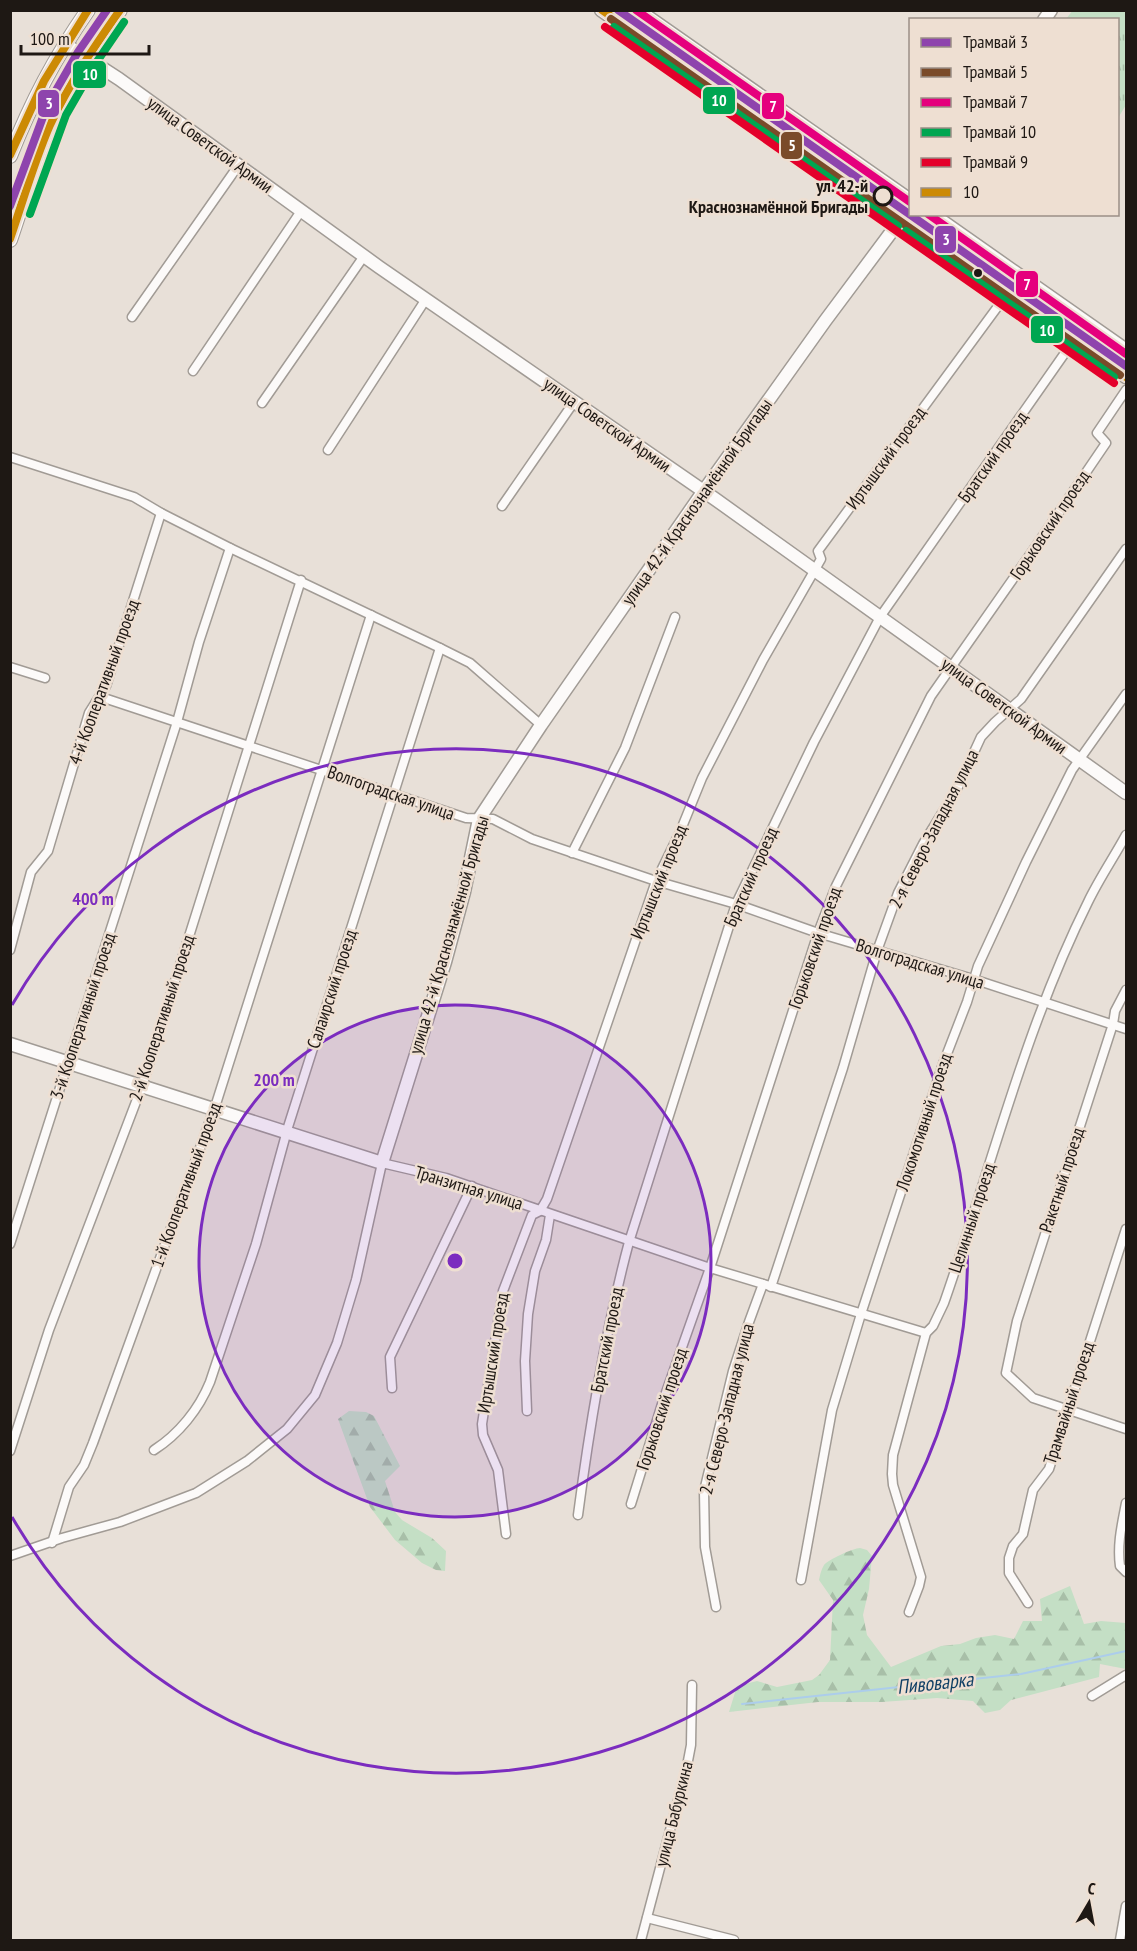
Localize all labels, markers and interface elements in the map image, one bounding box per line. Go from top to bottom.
scale bar [21,18,148,56]
legend [909,18,1119,216]
text: 100 m [30,27,70,50]
text: Трамвай 3 [963,30,1028,53]
line badge: 10 [72,60,107,89]
text: Трамвай 5 [963,60,1028,83]
text: 10 [82,64,98,84]
line badge: 10 [702,86,736,115]
line badge: 3 [37,89,60,118]
text: 10 [711,90,727,110]
text: Трамвай 7 [963,90,1028,113]
street label: улица Советской Армии [143,91,278,198]
line badge: 7 [761,92,785,120]
text: 3 [45,93,53,113]
text: 7 [769,96,777,116]
text: Трамвай 10 [963,120,1036,143]
line badge: 5 [780,131,803,160]
text: 5 [788,135,796,155]
text: Трамвай 9 [963,150,1028,173]
place label: ул. 42-й Краснознамённой Бригады [689,174,868,218]
text: 10 [963,180,979,203]
marker: ул. 42-й Краснознамённой Бригады [873,186,893,206]
line badge: 3 [934,225,957,254]
text: 3 [942,229,950,249]
unlabelled marker [972,267,984,279]
line badge: 7 [1015,270,1039,298]
text: 7 [1023,274,1031,294]
line badge: 10 [1030,315,1064,344]
text: 10 [1039,320,1055,340]
street label: улица Советской Армии [539,372,675,477]
street label: улица 42-й Краснознамённой Бригады [616,394,777,609]
street label: Иртышский проезд [841,402,931,514]
street label: Братский проезд [953,406,1033,507]
street label: Горьковский проезд [1005,466,1095,584]
street label: 4-й Кооперативный проезд [63,596,144,767]
street label: улица Советской Армии [937,652,1072,759]
street label: 2-я Северо-Западная улица [884,745,984,912]
street label: Волгоградская улица [325,760,458,825]
street label: улица 42-й Краснознамённой Бригады [403,813,494,1057]
street label: Иртышский проезд [625,821,692,942]
street label: Братский проезд [718,823,783,930]
street label: Горьковский проезд [783,884,846,1012]
text: 400 m [72,887,114,910]
street label: Салаирский проезд [301,926,362,1051]
street label: 3-й Кооперативный проезд [45,929,120,1102]
street label: 2-й Кооперативный проезд [124,931,199,1104]
street label: Волгоградская улица [853,933,987,994]
street label: Локомотивный проезд [890,1050,957,1195]
text: 200 m [253,1068,295,1091]
street label: 1-й Кооперативный проезд [145,1099,226,1270]
street label: Ракетный проезд [1034,1124,1089,1235]
street label: Транзитная улица [412,1160,526,1215]
street label: Целинный проезд [943,1160,1000,1276]
centre of rings [445,1251,465,1271]
street label: Братский проезд [585,1285,628,1394]
street label: Иртышский проезд [472,1291,513,1415]
street label: 2-я Северо-Западная улица [694,1321,759,1497]
street label: Трамвайный проезд [1038,1339,1099,1467]
street label: Горьковский проезд [631,1345,692,1473]
water label: Пивоварка [896,1666,975,1700]
street label: улица Бабуркина [649,1759,698,1869]
north arrow [1059,1873,1119,1933]
text: С [1086,1878,1098,1899]

